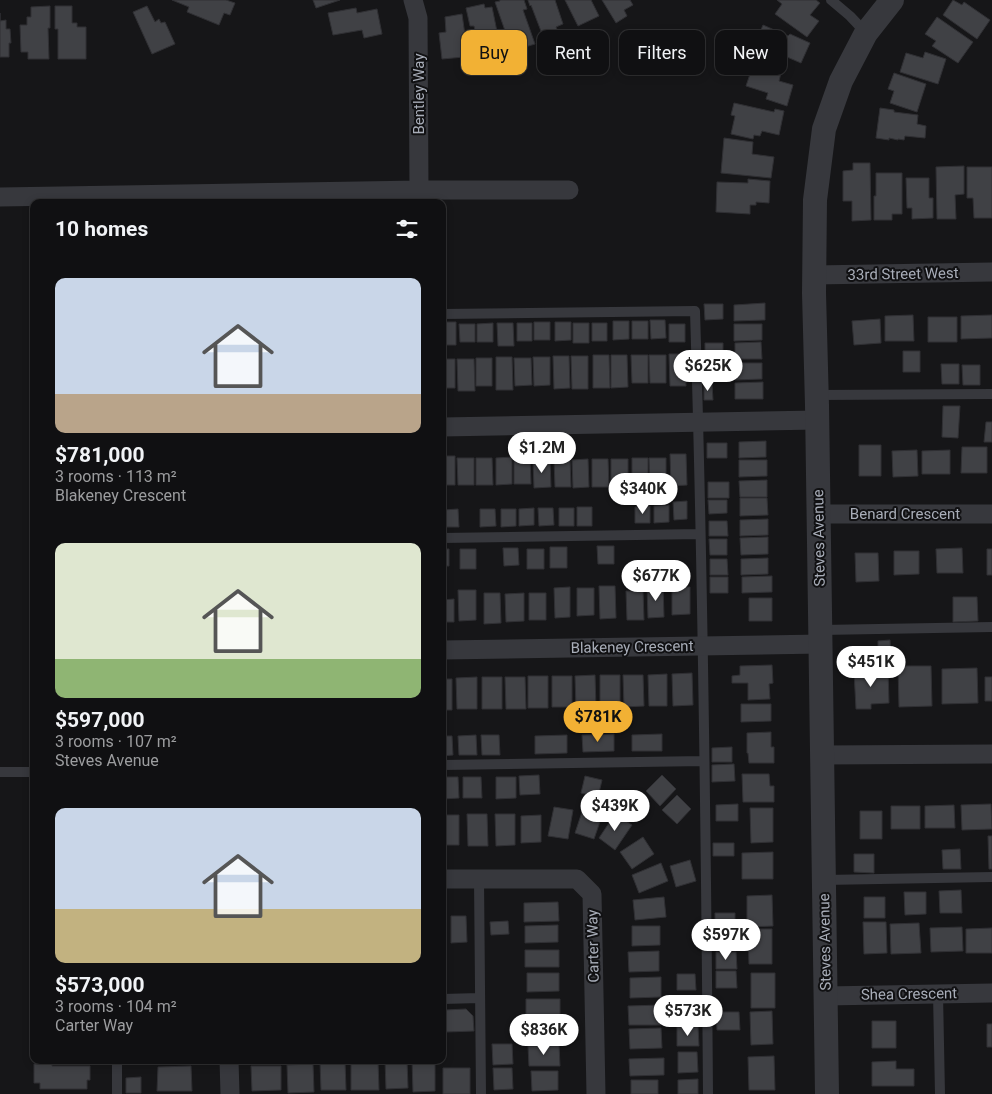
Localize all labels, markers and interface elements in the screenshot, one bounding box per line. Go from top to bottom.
chip: Buy [461,30,527,75]
chip: Rent [537,30,609,75]
chip: Filters [619,30,705,75]
chip: New [715,30,787,75]
street label: Bentley Way [410,53,428,135]
icon: filters [393,215,421,243]
text: 10 homes [55,217,148,241]
street label: 33rd Street West [847,264,959,284]
icon: home [193,311,283,401]
pin: $625K [673,350,743,392]
text: $625K [685,356,731,375]
pin: $1.2M [507,432,577,474]
text: $1.2M [519,438,565,457]
text: $781,000 [55,443,145,467]
text: 3 rooms · 113 m² [55,467,177,486]
pin: $340K [608,472,678,515]
text: $340K [620,479,666,498]
text: Blakeney Crescent [55,486,186,505]
street label: Steves Avenue [809,489,829,587]
street label: Benard Crescent [850,505,960,523]
pin: $677K [621,560,691,602]
text: $677K [633,566,679,585]
icon: home [193,576,283,666]
street label: Blakeney Crescent [570,637,694,657]
pin: $451K [836,646,906,688]
text: $451K [848,652,894,671]
pin: $781K [563,700,633,743]
text: $781K [575,707,621,726]
text: $597,000 [55,708,145,732]
text: 3 rooms · 107 m² [55,732,177,751]
text: Steves Avenue [55,751,159,770]
pin: $439K [580,790,650,832]
text: $439K [592,796,638,815]
icon: home [193,841,283,931]
street label: Steves Avenue [815,893,835,991]
street label: Carter Way [583,909,603,983]
pin: $597K [691,918,761,961]
text: $597K [703,925,749,944]
text: $573,000 [55,973,145,997]
street label: Shea Crescent [861,984,957,1004]
pin: $573K [653,994,723,1037]
text: 3 rooms · 104 m² [55,997,177,1016]
text: $573K [665,1001,711,1020]
pin: $836K [509,1014,579,1056]
text: Carter Way [55,1016,133,1035]
text: $836K [521,1020,567,1039]

